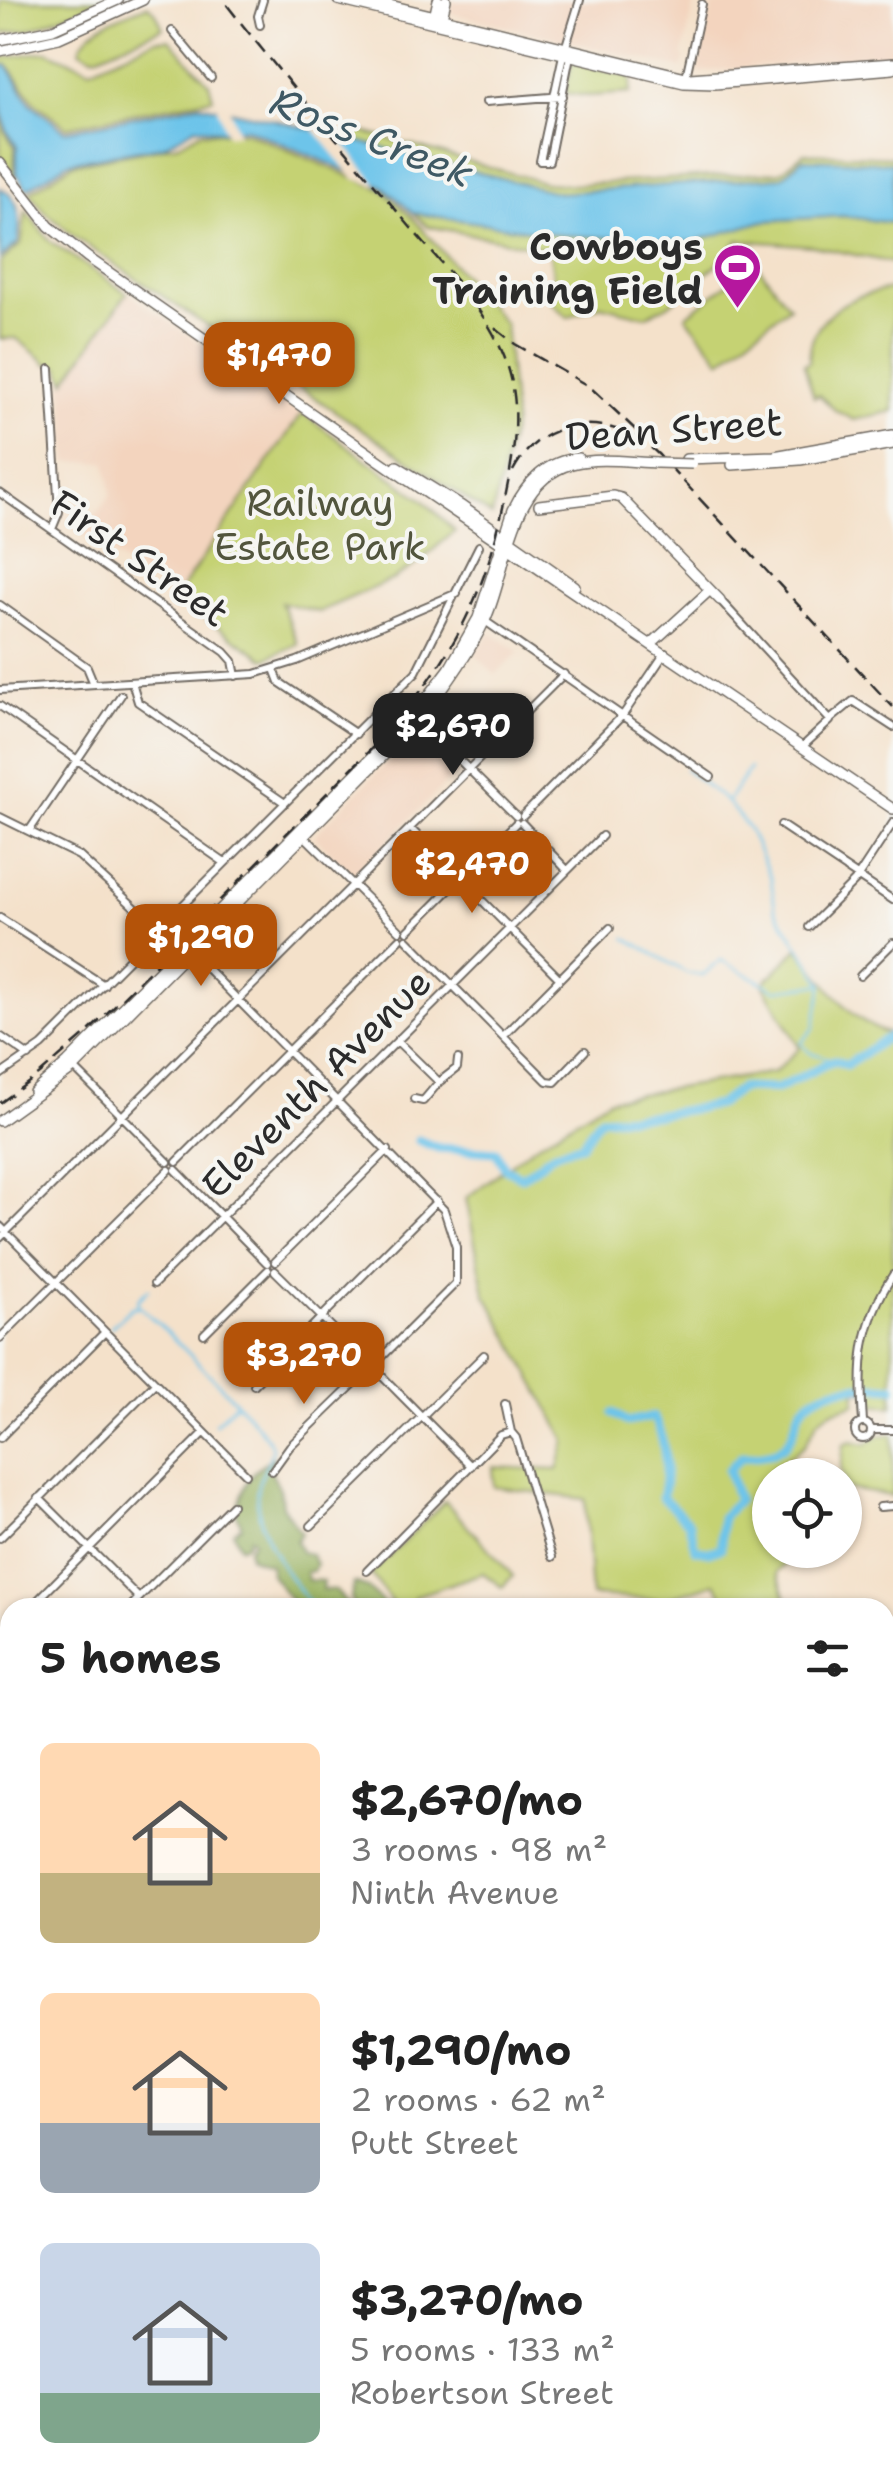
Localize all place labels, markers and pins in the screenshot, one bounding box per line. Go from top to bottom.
place label: Cowboys Training Field [432,221,703,316]
sports icon: Cowboys Training Field [712,242,764,310]
pin: $1,470 [198,322,360,407]
pin: $2,670 [372,693,534,778]
pin: $2,470 [391,831,553,916]
pin: $1,290 [120,904,282,989]
pin: $3,270 [223,1322,385,1407]

